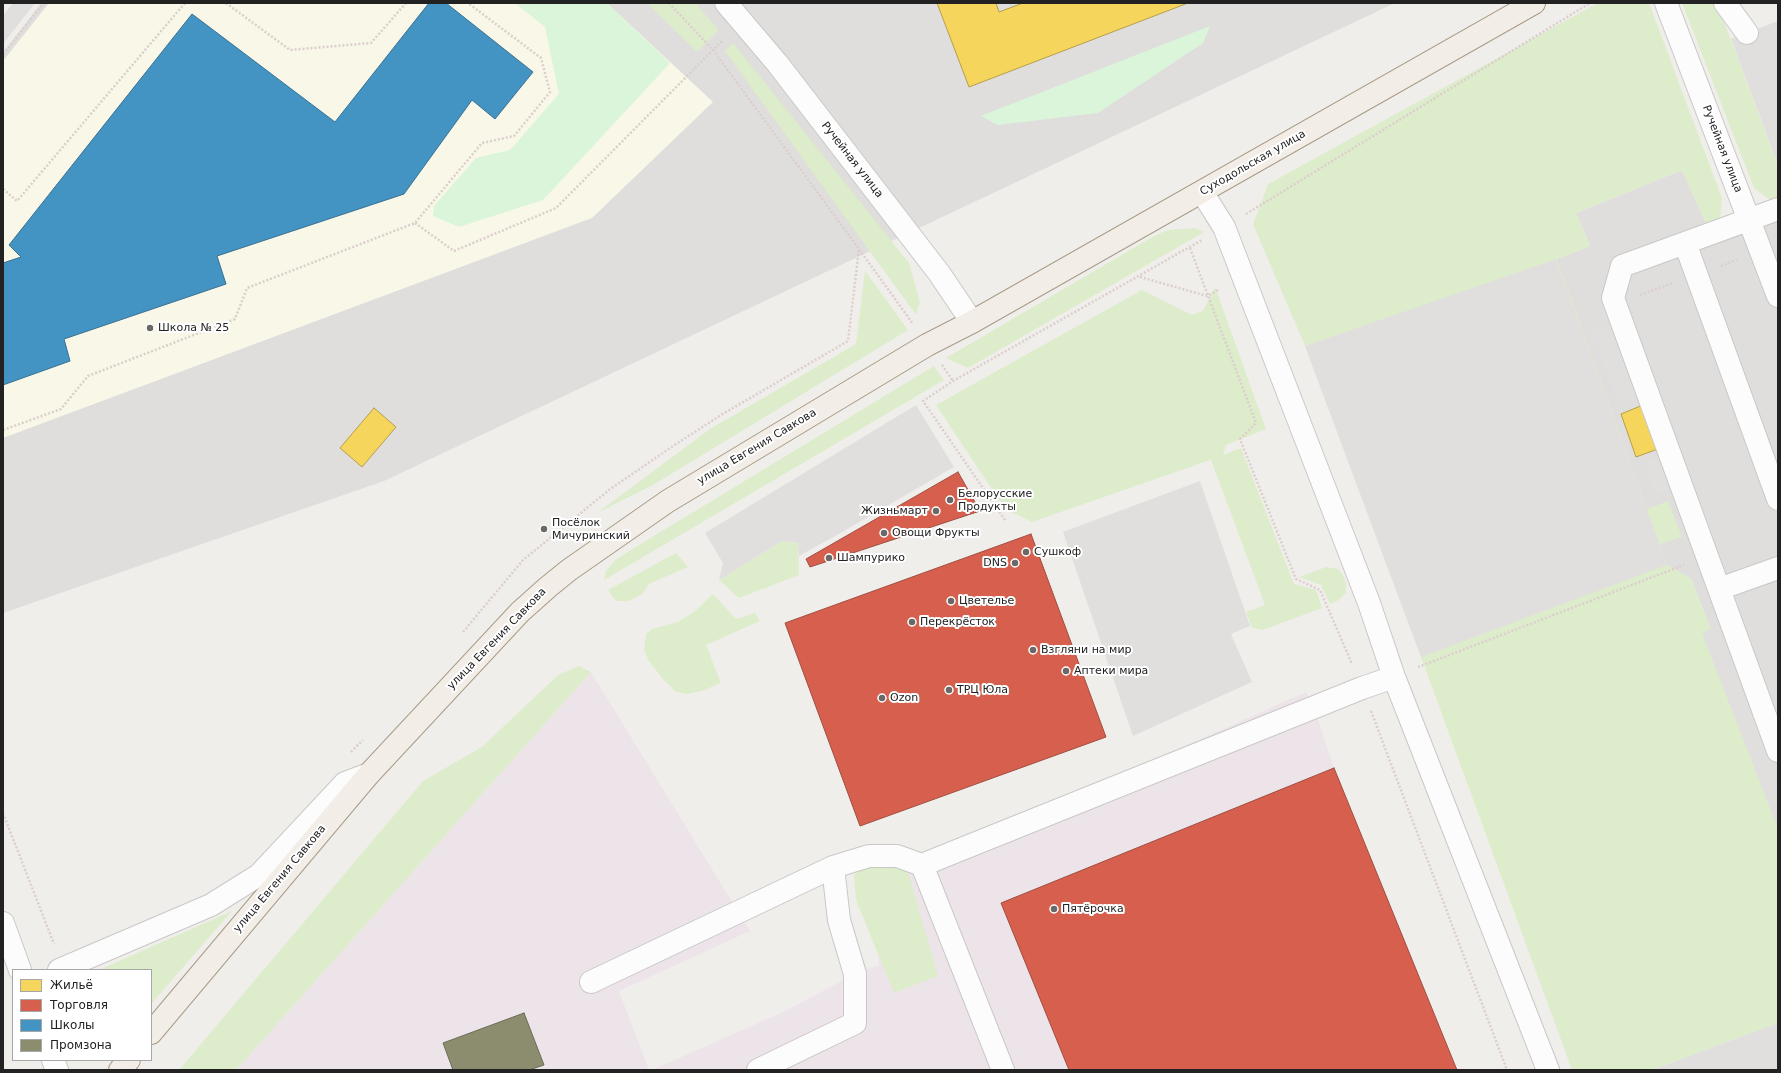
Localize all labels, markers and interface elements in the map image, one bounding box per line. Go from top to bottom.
street label: Ручейная улица [1699,103,1745,195]
street label: Ручейная улица [818,119,886,201]
street label: Суходольская улица [1198,127,1308,199]
place label: Школа № 25 [158,321,229,335]
marker: Школа № 25 [145,323,155,333]
street label: улица Евгения Савкова [695,406,819,488]
place label: Белорусские Продукты [958,487,1032,513]
marker: Белорусские Продукты [945,495,955,505]
place label: Жизньмарт [861,504,928,518]
marker: Жизньмарт [931,506,941,516]
place label: Посёлок Мичуринский [552,516,630,542]
marker: Посёлок Мичуринский [539,524,549,534]
place label: Овощи Фрукты [892,526,980,540]
marker: Овощи Фрукты [879,528,889,538]
place label: Сушкоф [1034,545,1081,559]
marker: Сушкоф [1021,547,1031,557]
place label: Шампурико [837,551,905,565]
marker: Шампурико [824,553,834,563]
place label: DNS [983,556,1007,570]
marker: DNS [1010,558,1020,568]
street label: улица Евгения Савкова [445,585,549,693]
place label: Цветелье [959,594,1014,608]
marker: Цветелье [946,596,956,606]
place label: Перекрёсток [920,615,995,629]
marker: Перекрёсток [907,617,917,627]
place label: Взгляни на мир [1041,643,1132,657]
marker: Взгляни на мир [1028,645,1038,655]
place label: Аптеки мира [1074,664,1148,678]
marker: Аптеки мира [1061,666,1071,676]
place label: ТРЦ Юла [957,683,1008,697]
marker: ТРЦ Юла [944,685,954,695]
place label: Ozon [890,691,918,705]
marker: Ozon [877,693,887,703]
street label: улица Евгения Савкова [231,823,329,935]
place label: Пятёрочка [1062,902,1124,916]
marker: Пятёрочка [1049,904,1059,914]
legend [12,969,152,1061]
text: Жильё [50,978,93,992]
text: Торговля [50,998,108,1012]
text: Школы [50,1018,95,1032]
text: Промзона [50,1038,112,1052]

